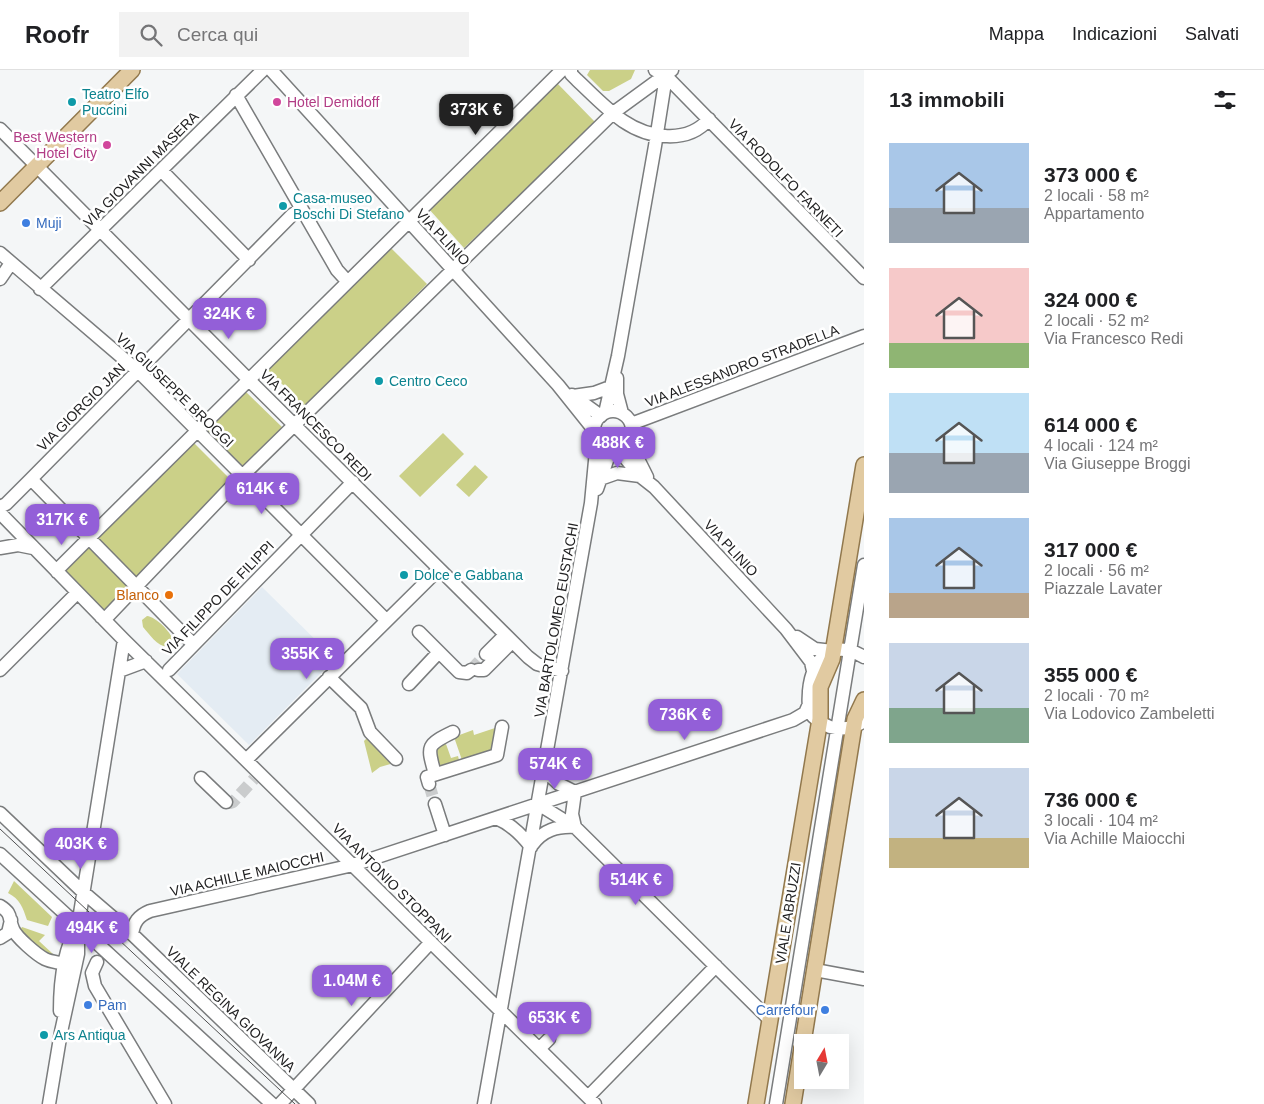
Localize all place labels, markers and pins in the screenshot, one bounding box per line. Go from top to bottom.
place label: Teatro Elfo Puccini [82,86,149,118]
pin: 373K € [435,93,517,136]
place label: Hotel Demidoff [287,94,379,110]
marker: Teatro Elfo Puccini [66,96,78,108]
marker: Hotel Demidoff [271,96,283,108]
place label: Best Western Hotel City [13,129,97,161]
marker: Best Western Hotel City [101,139,113,151]
place label: Casa-museo Boschi Di Stefano [293,190,404,222]
marker: Casa-museo Boschi Di Stefano [277,200,289,212]
place label: Muji [36,215,62,231]
marker: Muji [20,217,32,229]
pin: 324K € [188,298,270,340]
place label: Centro Ceco [389,373,468,389]
marker: Centro Ceco [373,375,385,387]
pin: 488K € [577,426,659,469]
pin: 614K € [221,472,303,515]
pin: 317K € [21,504,103,546]
place label: Dolce e Gabbana [414,567,523,583]
marker: Dolce e Gabbana [398,569,410,581]
place label: Blanco [116,587,159,603]
marker: Blanco [163,589,175,601]
pin: 355K € [266,638,348,680]
pin: 736K € [644,698,726,741]
pin: 574K € [514,748,596,790]
pin: 403K € [40,828,122,870]
pin: 514K € [595,864,677,906]
pin: 494K € [51,912,133,954]
pin: 1.04M € [306,964,398,1007]
place label: Pam [98,997,127,1013]
marker: Pam [82,999,94,1011]
pin: 653K € [513,1002,595,1044]
place label: Carrefour [756,1002,815,1018]
marker: Carrefour [819,1004,831,1016]
place label: Ars Antiqua [54,1027,126,1043]
marker: Ars Antiqua [38,1029,50,1041]

